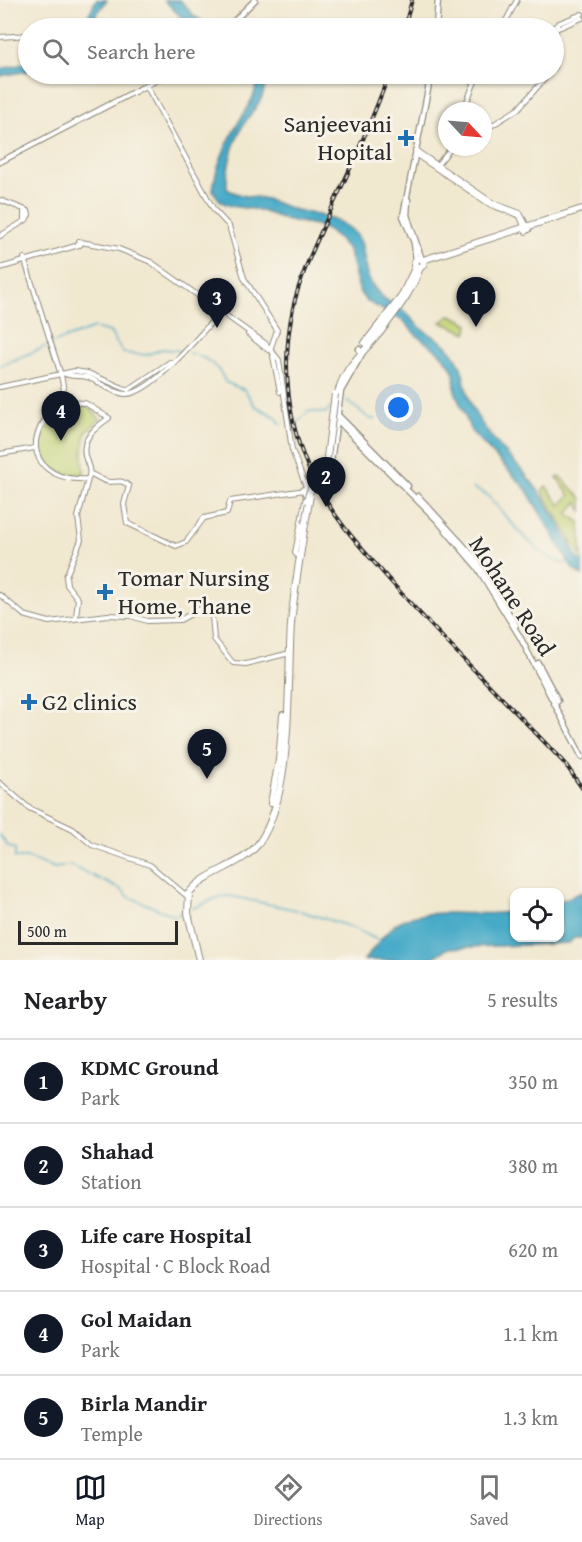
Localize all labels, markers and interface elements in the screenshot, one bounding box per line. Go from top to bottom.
search box [18,18,564,84]
icon: search [39,35,72,68]
text: Search here [87,35,196,67]
north arrow [438,102,492,156]
place label: Sanjeevani Hopital [283,106,392,169]
marker: Sanjeevani Hopital [397,129,415,147]
pin: 3 [198,278,236,328]
pin: 1 [456,278,496,327]
pin: 4 [42,392,80,441]
your location [384,393,413,422]
pin: 2 [306,458,346,507]
street label: Mohane Road [460,529,565,663]
place label: Tomar Nursing Home, Thane [118,560,269,623]
marker: Tomar Nursing Home, Thane [96,583,114,601]
place label: G2 clinics [42,684,137,719]
marker: G2 clinics [20,693,38,711]
pin: 5 [188,730,226,779]
map controls [510,888,564,942]
button: locate [510,888,564,942]
scale bar [18,918,178,946]
text: 500 m [27,919,67,943]
text: Nearby [24,980,107,1019]
text: 5 results [487,985,558,1014]
text: KDMC Ground [81,1051,219,1083]
text: 1 [38,1067,49,1096]
text: 350 m [508,1067,558,1096]
text: Park [81,1083,120,1112]
text: Shahad [81,1135,154,1167]
text: 2 [38,1151,49,1180]
text: 380 m [508,1151,558,1180]
text: Station [81,1167,141,1196]
text: Life care Hospital [81,1219,252,1251]
text: 3 [38,1235,49,1264]
text: 620 m [508,1235,558,1264]
text: Hospital · C Block Road [81,1251,270,1280]
text: Gol Maidan [81,1303,192,1335]
text: 4 [38,1319,49,1348]
text: 1.1 km [503,1319,558,1348]
text: Park [81,1335,120,1364]
text: Birla Mandir [81,1387,207,1419]
text: 5 [38,1403,49,1432]
text: 1.3 km [503,1403,558,1432]
text: Temple [81,1419,143,1448]
tab: Map [74,1471,107,1531]
tab: Directions [254,1471,323,1531]
tab: Saved [470,1471,508,1531]

